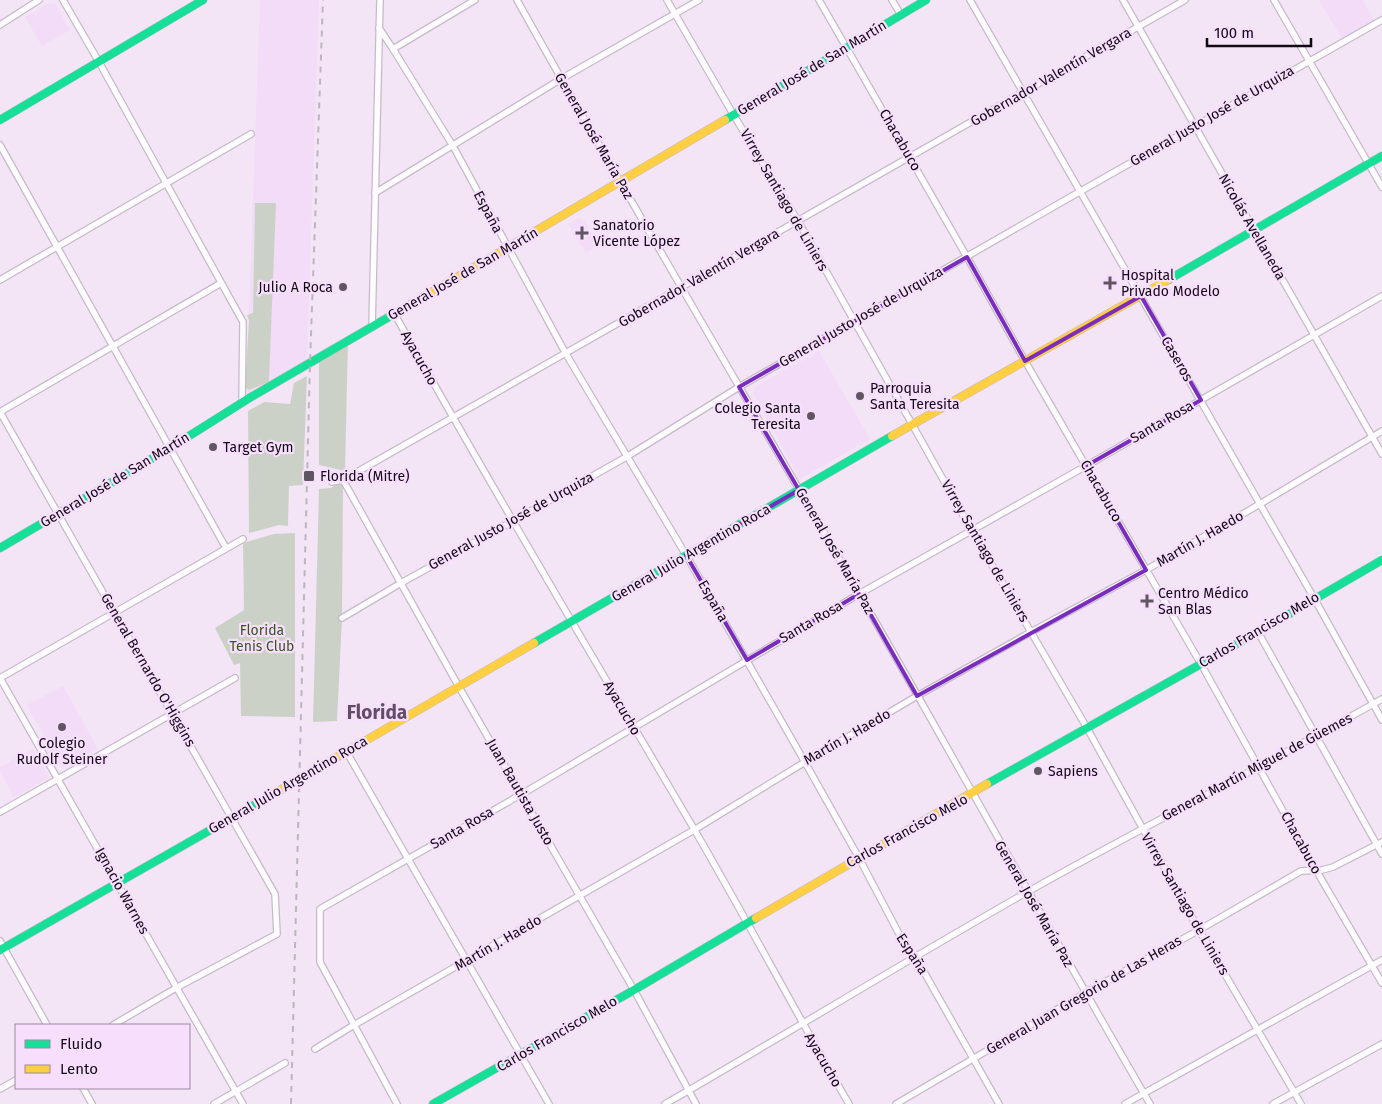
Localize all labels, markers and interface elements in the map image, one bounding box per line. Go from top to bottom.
scale bar [1207,15,1311,47]
street label: General José de San Martín [734,17,890,119]
street label: Gobernador Valentín Vergara [968,24,1134,130]
text: 100 m [1214,24,1254,42]
street label: General Justo José de Urquiza [1127,62,1297,170]
street label: General José María Paz [551,70,637,202]
street label: Chacabuco [875,106,925,174]
street label: Virrey Santiago de Liniers [736,126,832,274]
street label: Nicolás Avellaneda [1215,171,1289,283]
street label: España [470,188,506,236]
place label: Sanatorio Vicente López [593,217,680,250]
street label: General José de San Martín [385,224,541,324]
street label: Gobernador Valentín Vergara [616,225,782,331]
marker: Sanatorio Vicente López [575,226,589,240]
street label: General Justo José de Urquiza [776,263,946,371]
place label: Hospital Privado Modelo [1121,267,1220,300]
marker: Hospital Privado Modelo [1103,276,1117,290]
place label: Julio A Roca [258,279,333,296]
marker: Julio A Roca [337,281,349,293]
street label: Ayacucho [397,328,441,388]
street label: Caseros [1157,334,1197,385]
place label: Parroquia Santa Teresita [870,380,960,413]
marker: Parroquia Santa Teresita [854,390,866,402]
street label: Santa Rosa [1127,397,1197,447]
place label: Colegio Santa Teresita [714,400,801,433]
marker: Colegio Santa Teresita [805,410,817,422]
street label: General José de San Martín [37,429,193,531]
place label: Target Gym [223,439,294,456]
marker: Target Gym [207,441,219,453]
street label: Chacabuco [1076,457,1126,525]
place label: Florida (Mitre) [320,468,410,485]
street label: General Justo José de Urquiza [425,468,597,574]
marker: Florida (Mitre) [302,469,316,483]
street label: Virrey Santiago de Liniers [937,477,1033,625]
street label: General José María Paz [792,485,878,617]
street label: General Julio Argentino Roca [609,500,773,606]
street label: Martín J. Haedo [1154,507,1246,571]
street label: España [694,577,732,625]
place label: Centro Médico San Blas [1158,585,1249,618]
street label: Carlos Francisco Melo [1196,589,1322,671]
street label: General Bernardo O'Higgins [97,590,199,750]
marker: Centro Médico San Blas [1140,594,1154,608]
street label: Santa Rosa [776,597,846,647]
park label: Florida Tenis Club [230,622,294,655]
street label: Ayacucho [600,678,644,738]
district label: Florida [347,701,407,724]
street label: Martín J. Haedo [801,705,893,769]
street label: General Martín Miguel de Güemes [1159,709,1356,825]
marker: Colegio Rudolf Steiner [56,721,68,733]
street label: General Julio Argentino Roca [206,732,370,838]
place label: Colegio Rudolf Steiner [17,735,108,768]
street label: Juan Bautista Justo [483,736,557,848]
place label: Sapiens [1048,763,1098,780]
marker: Sapiens [1032,765,1044,777]
street label: Carlos Francisco Melo [843,790,971,872]
street label: Santa Rosa [427,803,497,853]
street label: Chacabuco [1277,809,1325,877]
street label: Virrey Santiago de Liniers [1137,830,1233,978]
street label: General José María Paz [991,838,1077,970]
street label: Ignacio Warnes [91,845,153,938]
street label: Martín J. Haedo [452,911,544,975]
street label: España [892,930,932,978]
street label: General Juan Gregorio de Las Heras [983,932,1185,1058]
street label: Carlos Francisco Melo [494,993,620,1075]
legend [15,1024,190,1089]
street label: Ayacucho [801,1030,845,1090]
text: Fluido [60,1035,102,1053]
text: Lento [60,1060,98,1078]

